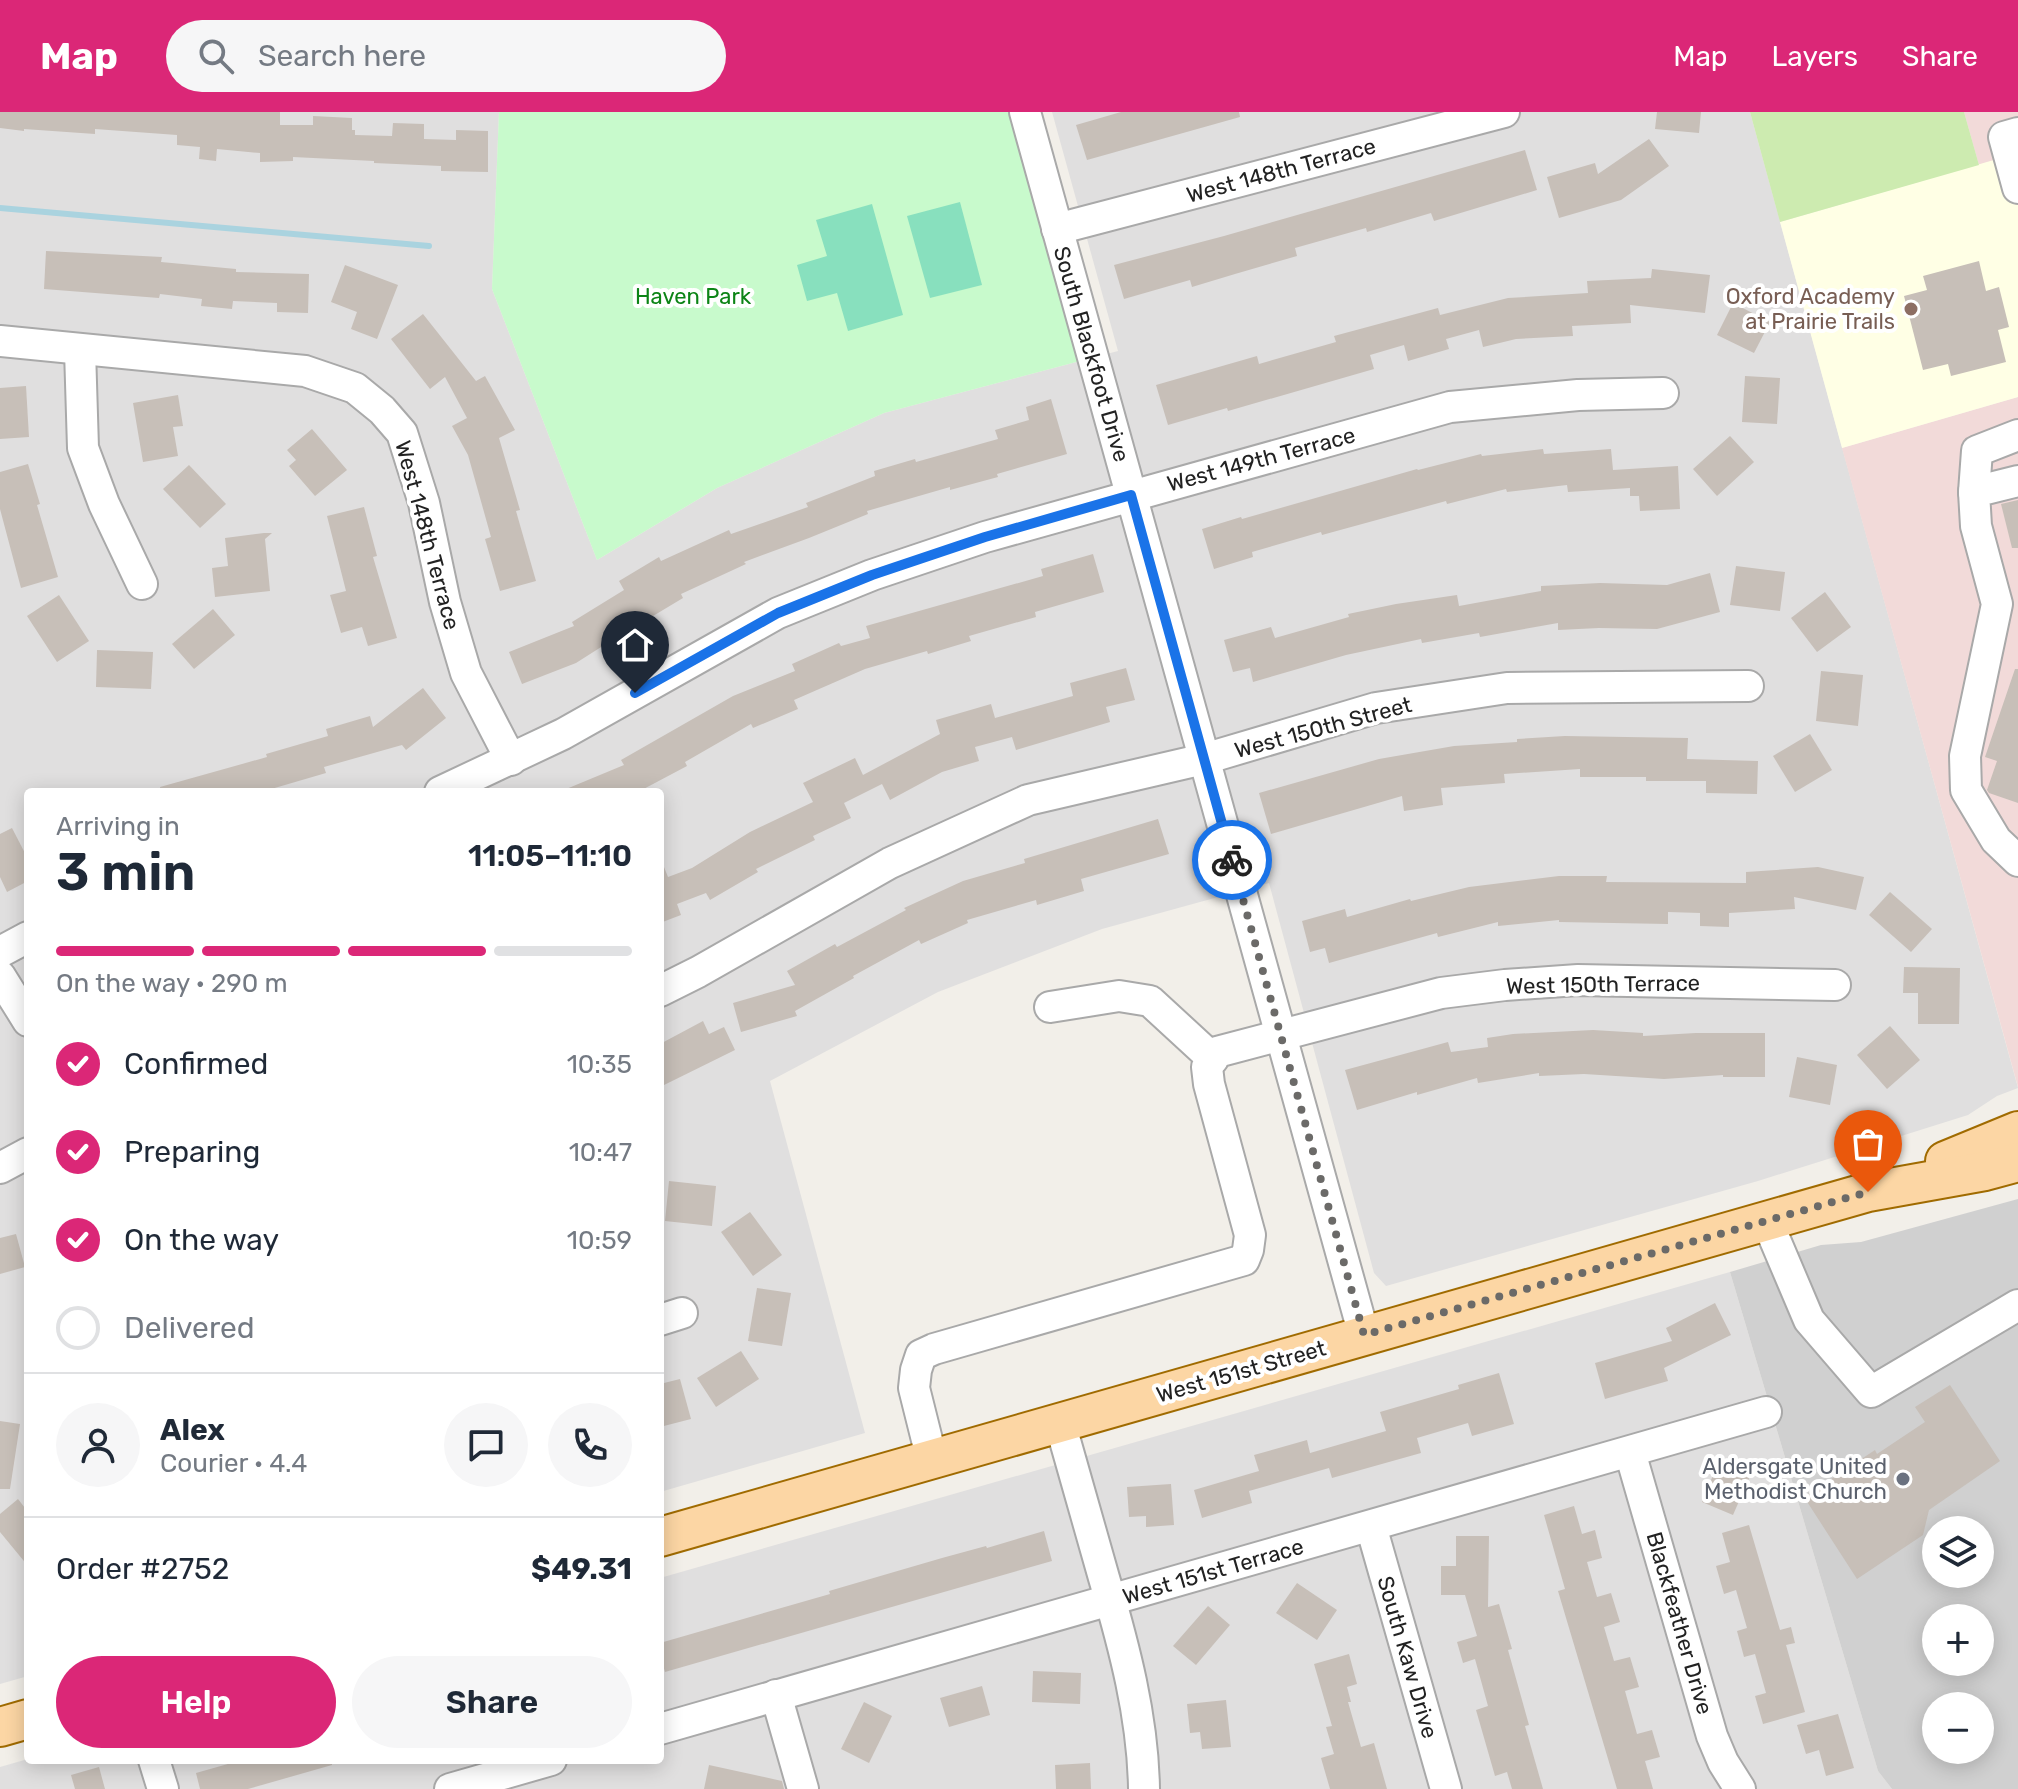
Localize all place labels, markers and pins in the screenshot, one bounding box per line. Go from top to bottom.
place label: Oxford Academy at Prairie Trails [1726,283,1895,335]
marker: Oxford Academy at Prairie Trails [1902,300,1920,318]
pin [601,611,669,693]
pin [1834,1110,1902,1192]
place label: Aldersgate United Methodist Church [1702,1453,1887,1505]
marker: Aldersgate United Methodist Church [1894,1470,1912,1488]

